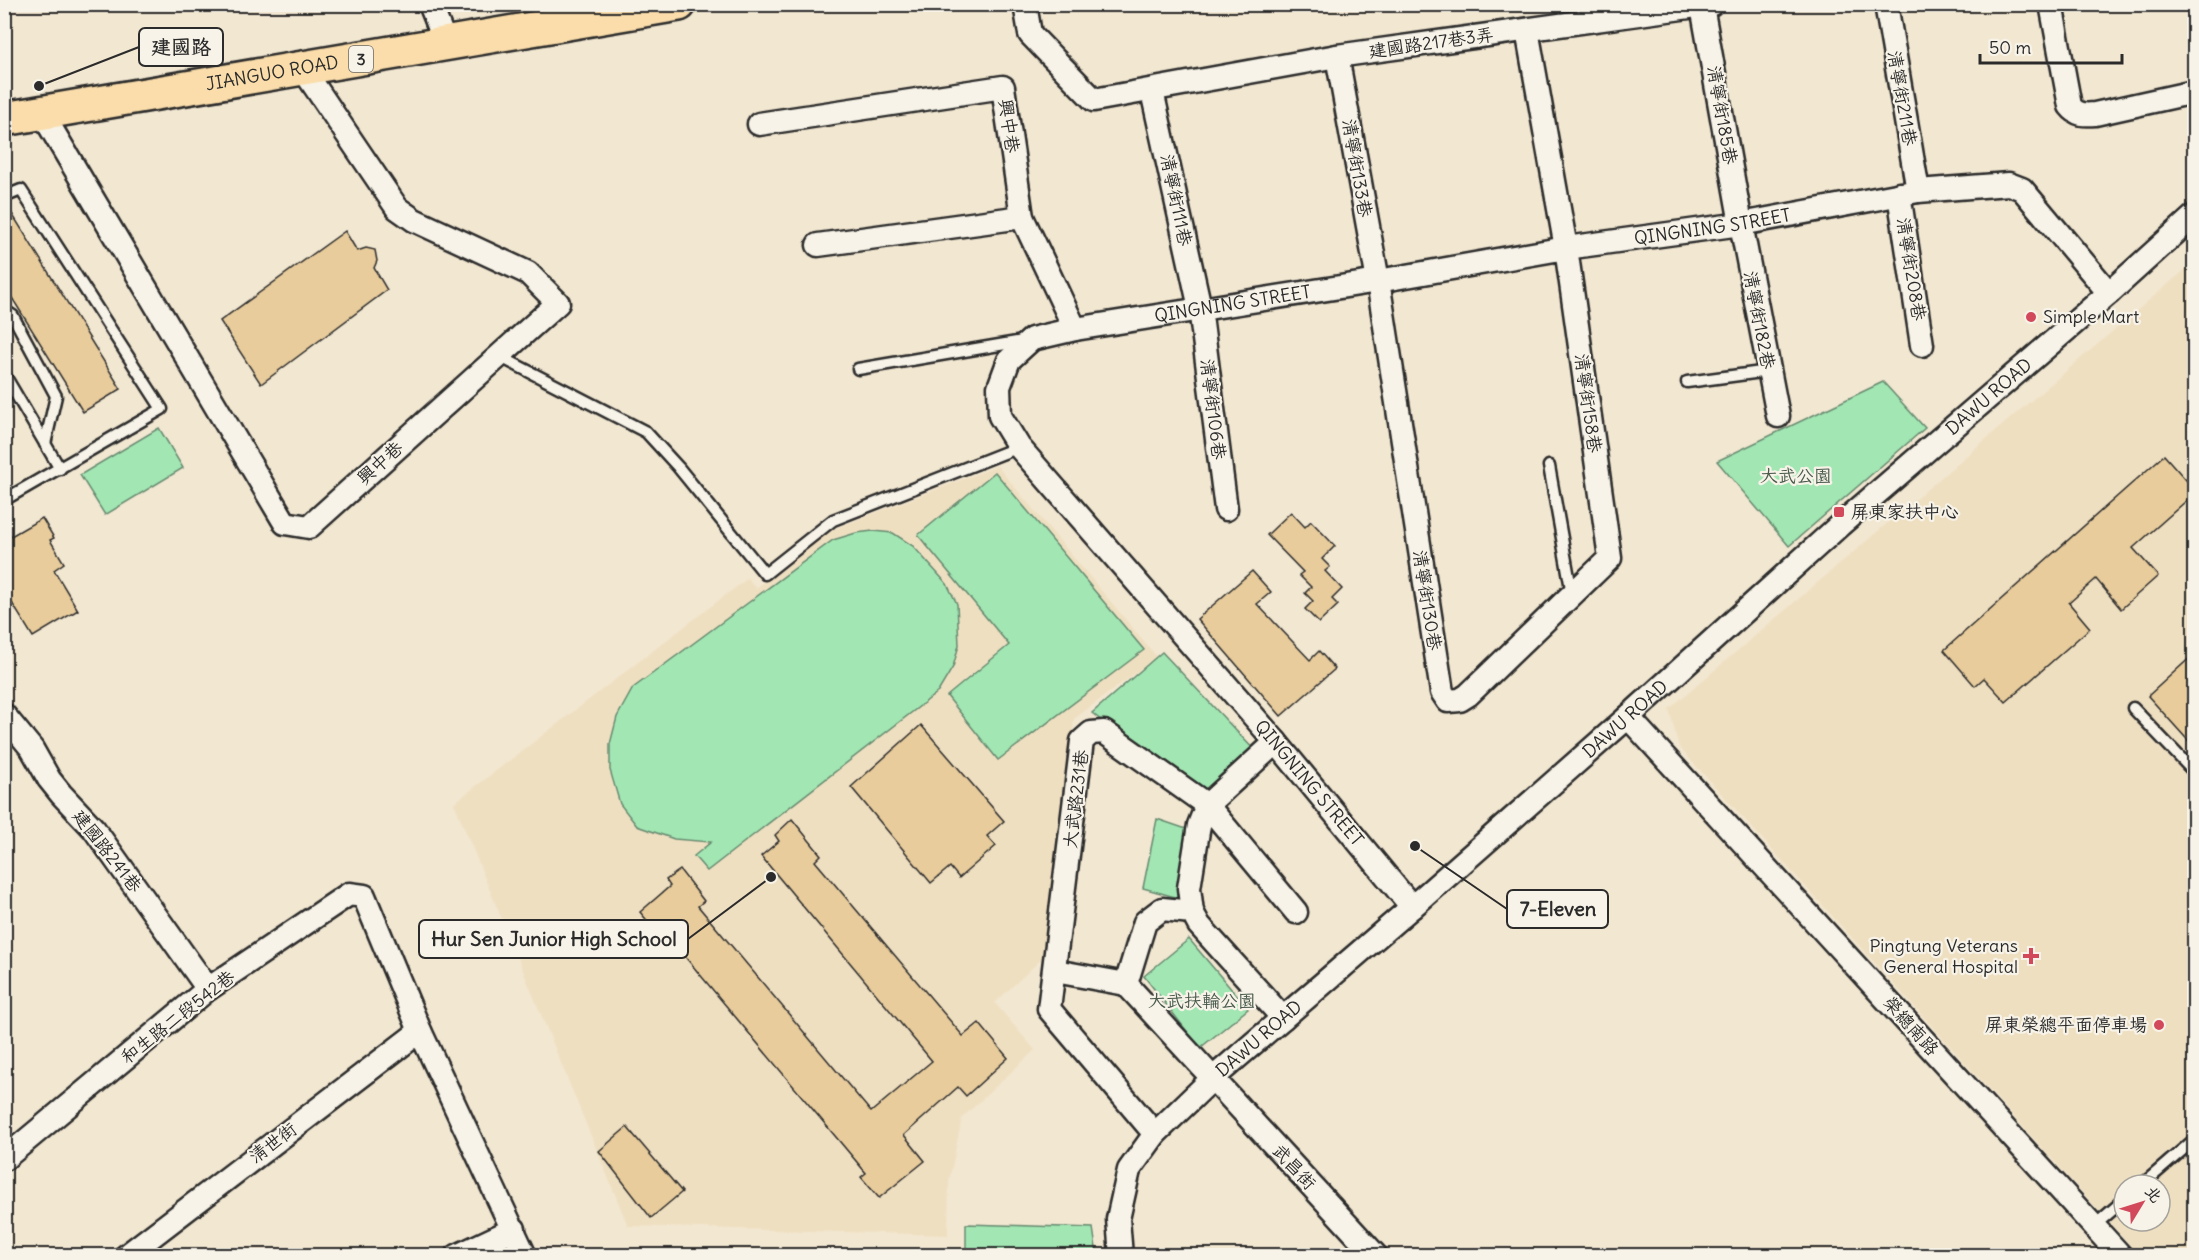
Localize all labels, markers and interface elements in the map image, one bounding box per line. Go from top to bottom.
street label: 建國路217巷3弄 [1367,22,1495,63]
scale bar [1980,27,2122,65]
callout: 建國路 [139,28,223,66]
text: 建國路 [151,34,211,59]
text: 50 m [1989,36,2031,59]
road number: 3 [349,46,373,72]
street label: 清寧街211巷 [1883,49,1922,147]
street label: JIANGUO ROAD [204,50,340,95]
street label: 清寧街185巷 [1702,64,1742,166]
street label: 興中巷 [994,98,1025,154]
street label: 清寧街133巷 [1338,117,1377,219]
street label: 清寧街111巷 [1156,152,1197,248]
street label: QINGNING STREET [1633,203,1792,250]
street label: 清寧街208巷 [1892,216,1931,322]
street label: 清寧街182巷 [1739,269,1780,371]
street label: QINGNING STREET [1153,280,1312,327]
place label: Simple Mart [2043,305,2139,328]
marker: Simple Mart [2024,310,2038,324]
street label: 清寧街158巷 [1570,352,1607,454]
street label: DAWU ROAD [1941,353,2036,440]
street label: 清寧街106巷 [1196,357,1231,461]
street label: 興中巷 [352,436,407,489]
park label: 大武公園 [1760,464,1832,487]
place label: 屏東家扶中心 [1851,500,1959,523]
marker: 屏東家扶中心 [1832,505,1846,519]
street label: 清寧街130巷 [1408,548,1447,652]
street label: DAWU ROAD [1578,675,1672,763]
street label: QINGNING STREET [1250,715,1369,851]
street label: 大武路231巷 [1058,748,1093,849]
street label: 建國路241巷 [68,805,147,897]
callout: 7-Eleven [1507,890,1608,928]
text: 7-Eleven [1520,896,1597,921]
callout: Hur Sen Junior High School [419,920,688,958]
text: Hur Sen Junior High School [431,926,677,951]
place label: Pingtung Veterans General Hospital [1870,934,2018,978]
marker: Pingtung Veterans General Hospital [2022,947,2040,965]
street label: 和生路二段542巷 [116,965,239,1068]
park label: 大武扶輪公園 [1148,989,1256,1012]
street label: 榮總南路 [1879,991,1944,1060]
street label: DAWU ROAD [1211,995,1307,1082]
place label: 屏東榮總平面停車場 [1985,1013,2147,1036]
marker: 屏東榮總平面停車場 [2152,1018,2166,1032]
street label: 清世街 [244,1117,301,1168]
street label: 武昌街 [1268,1139,1321,1194]
north arrow [2112,1173,2172,1233]
text: 北 [2141,1181,2167,1206]

